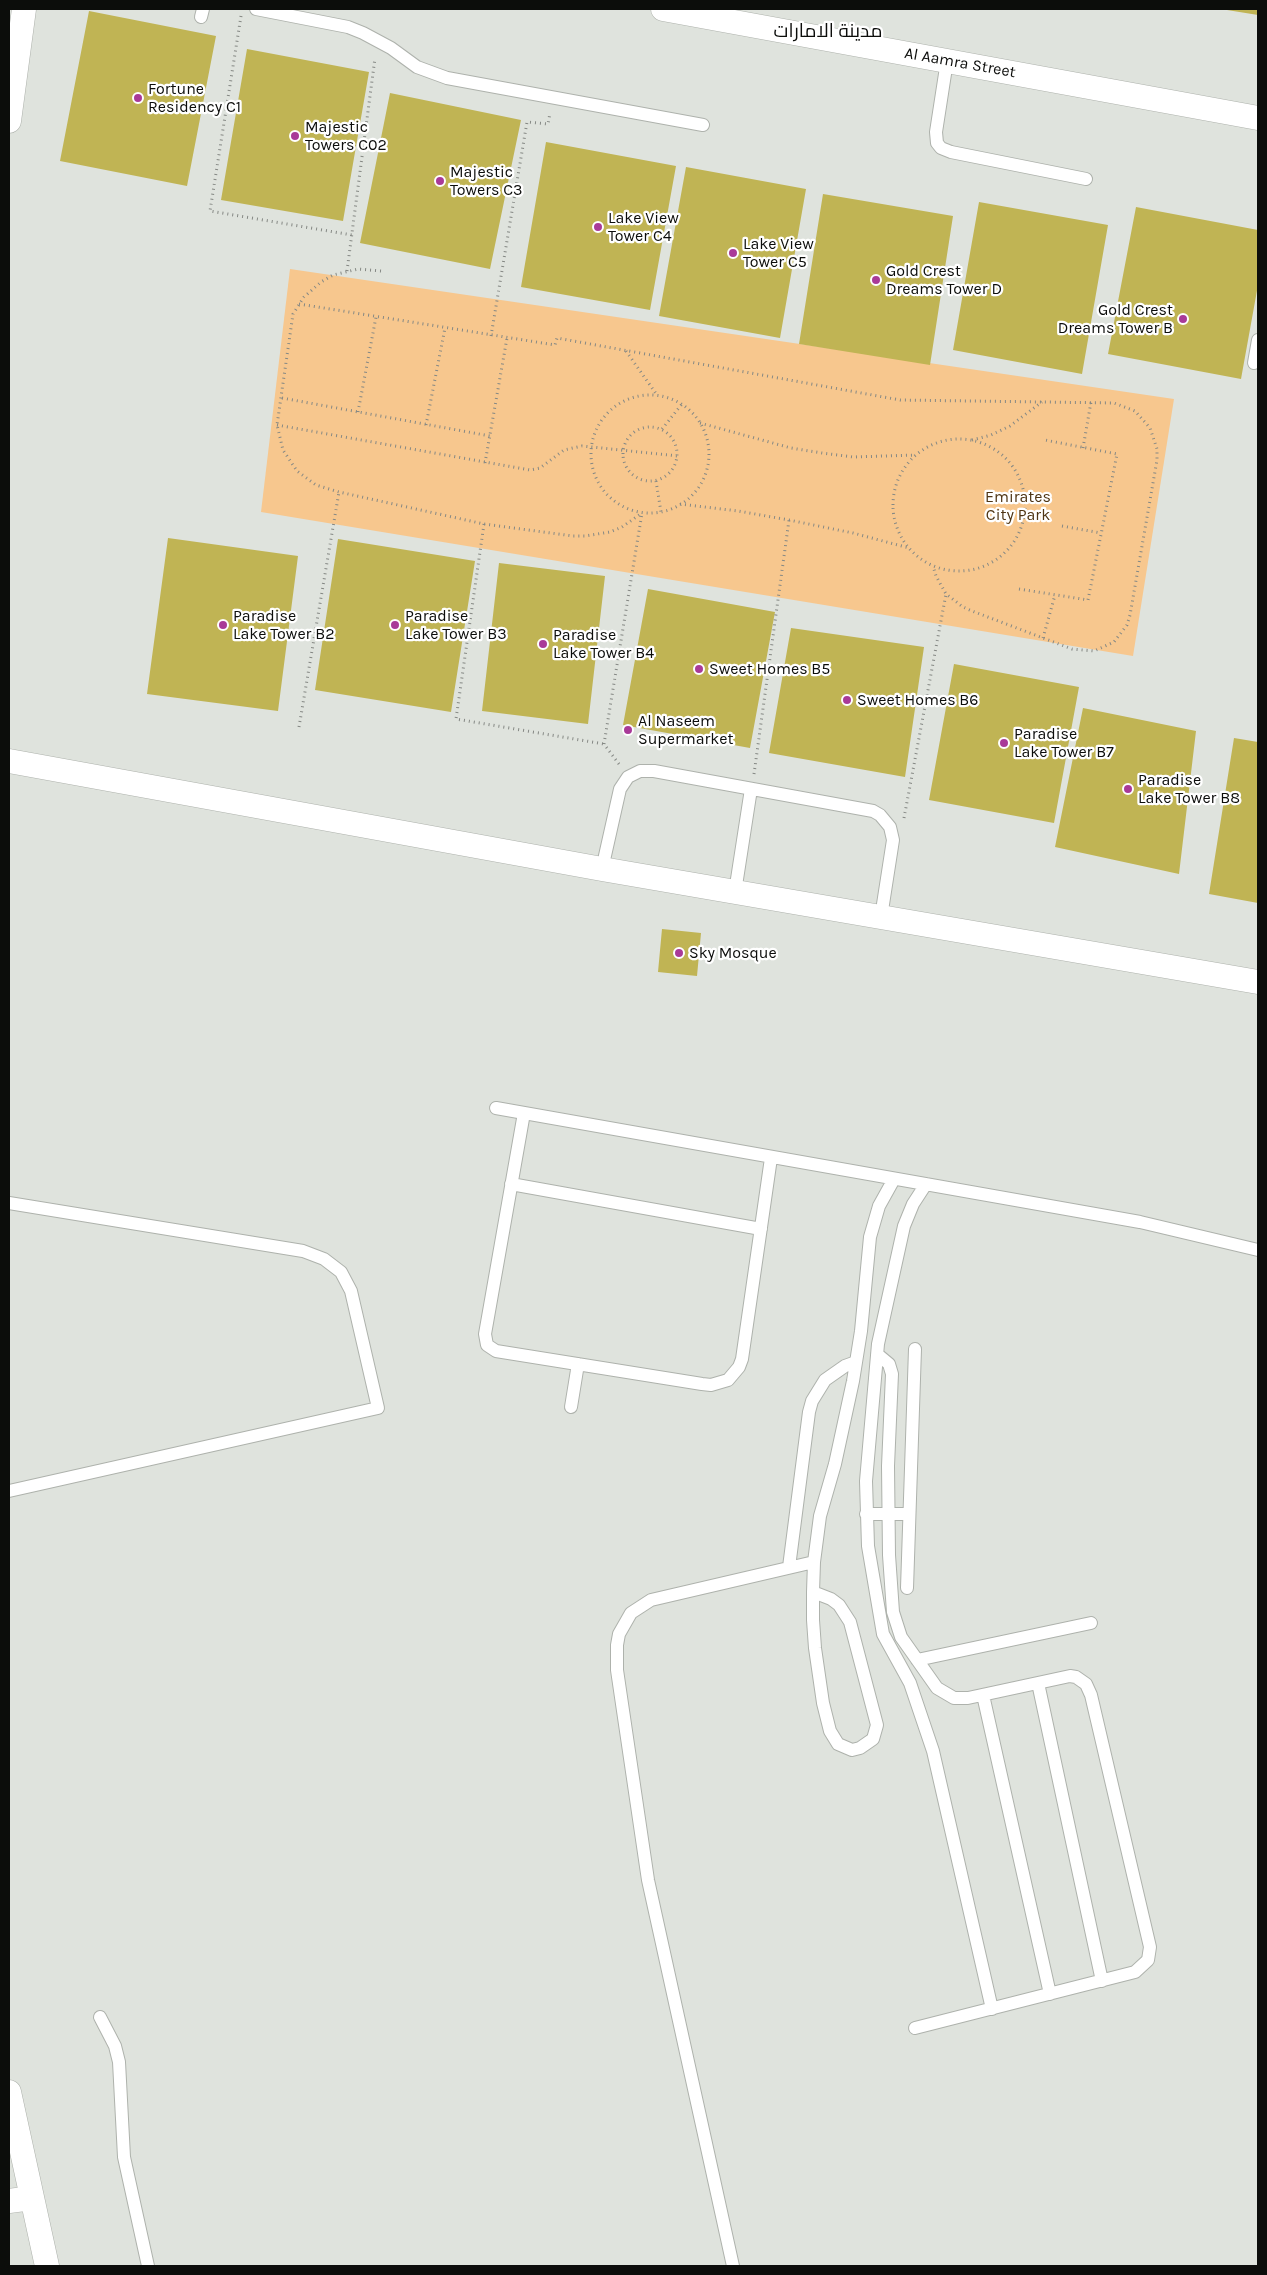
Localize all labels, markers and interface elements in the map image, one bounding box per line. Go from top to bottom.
district label: مدينة الامارات [774,21,882,43]
street label: Al Aamra Street [903,44,1017,82]
place label: Fortune Residency C1 [148,79,241,117]
marker: Fortune Residency C1 [132,92,144,104]
place label: Majestic Towers C02 [305,117,387,155]
marker: Majestic Towers C02 [289,130,301,142]
place label: Majestic Towers C3 [450,162,523,200]
marker: Majestic Towers C3 [434,175,446,187]
place label: Lake View Tower C4 [608,208,679,246]
marker: Lake View Tower C4 [592,221,604,233]
place label: Lake View Tower C5 [743,234,814,272]
marker: Lake View Tower C5 [727,247,739,259]
place label: Gold Crest Dreams Tower D [886,261,1002,299]
marker: Gold Crest Dreams Tower D [870,274,882,286]
place label: Gold Crest Dreams Tower B [1058,300,1173,338]
marker: Gold Crest Dreams Tower B [1177,313,1189,325]
park label: Emirates City Park [985,487,1051,525]
place label: Paradise Lake Tower B2 [233,606,334,644]
place label: Paradise Lake Tower B3 [405,606,507,644]
marker: Paradise Lake Tower B2 [217,619,229,631]
marker: Paradise Lake Tower B3 [389,619,401,631]
place label: Paradise Lake Tower B4 [553,625,654,663]
marker: Paradise Lake Tower B4 [537,638,549,650]
place label: Sweet Homes B5 [709,659,830,679]
marker: Sweet Homes B5 [693,663,705,675]
place label: Sweet Homes B6 [857,690,978,710]
marker: Sweet Homes B6 [841,694,853,706]
place label: Al Naseem Supermarket [638,711,734,749]
marker: Al Naseem Supermarket [622,724,634,736]
place label: Paradise Lake Tower B7 [1014,724,1114,762]
marker: Paradise Lake Tower B7 [998,737,1010,749]
place label: Paradise Lake Tower B8 [1138,770,1240,808]
marker: Paradise Lake Tower B8 [1122,783,1134,795]
place label: Sky Mosque [689,943,777,963]
marker: Sky Mosque [673,947,685,959]

